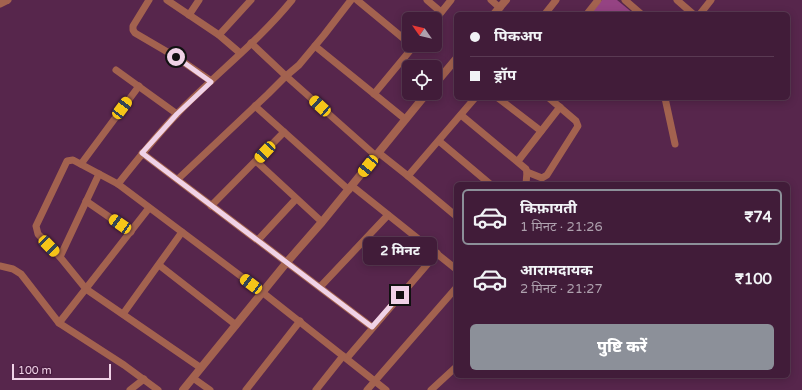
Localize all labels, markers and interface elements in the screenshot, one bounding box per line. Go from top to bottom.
north arrow [402,12,442,52]
map controls [402,12,442,100]
text: पिकअप [494,27,542,45]
route start [167,48,185,66]
button: locate [402,60,442,100]
text: ड्रॉप [494,66,516,84]
car [307,94,333,118]
car [110,95,134,121]
car [252,139,278,165]
car [356,153,380,179]
icon: car [472,199,508,235]
text: किफ़ायती [520,199,577,217]
text: ₹74 [744,208,772,226]
car [107,212,133,236]
text: 1 मिनट · 21:26 [520,219,603,235]
car [36,233,62,259]
callout: 2 मिनट [363,237,437,265]
text: 2 मिनट [380,243,420,259]
icon: car [472,261,508,297]
text: आरामदायक [520,261,593,279]
text: ₹100 [735,270,772,288]
car [238,272,264,296]
text: 2 मिनट · 21:27 [520,281,603,297]
route end [391,286,409,304]
button: पुष्टि करें [470,324,774,370]
scale bar [12,362,111,381]
text: 100 m [18,364,52,377]

